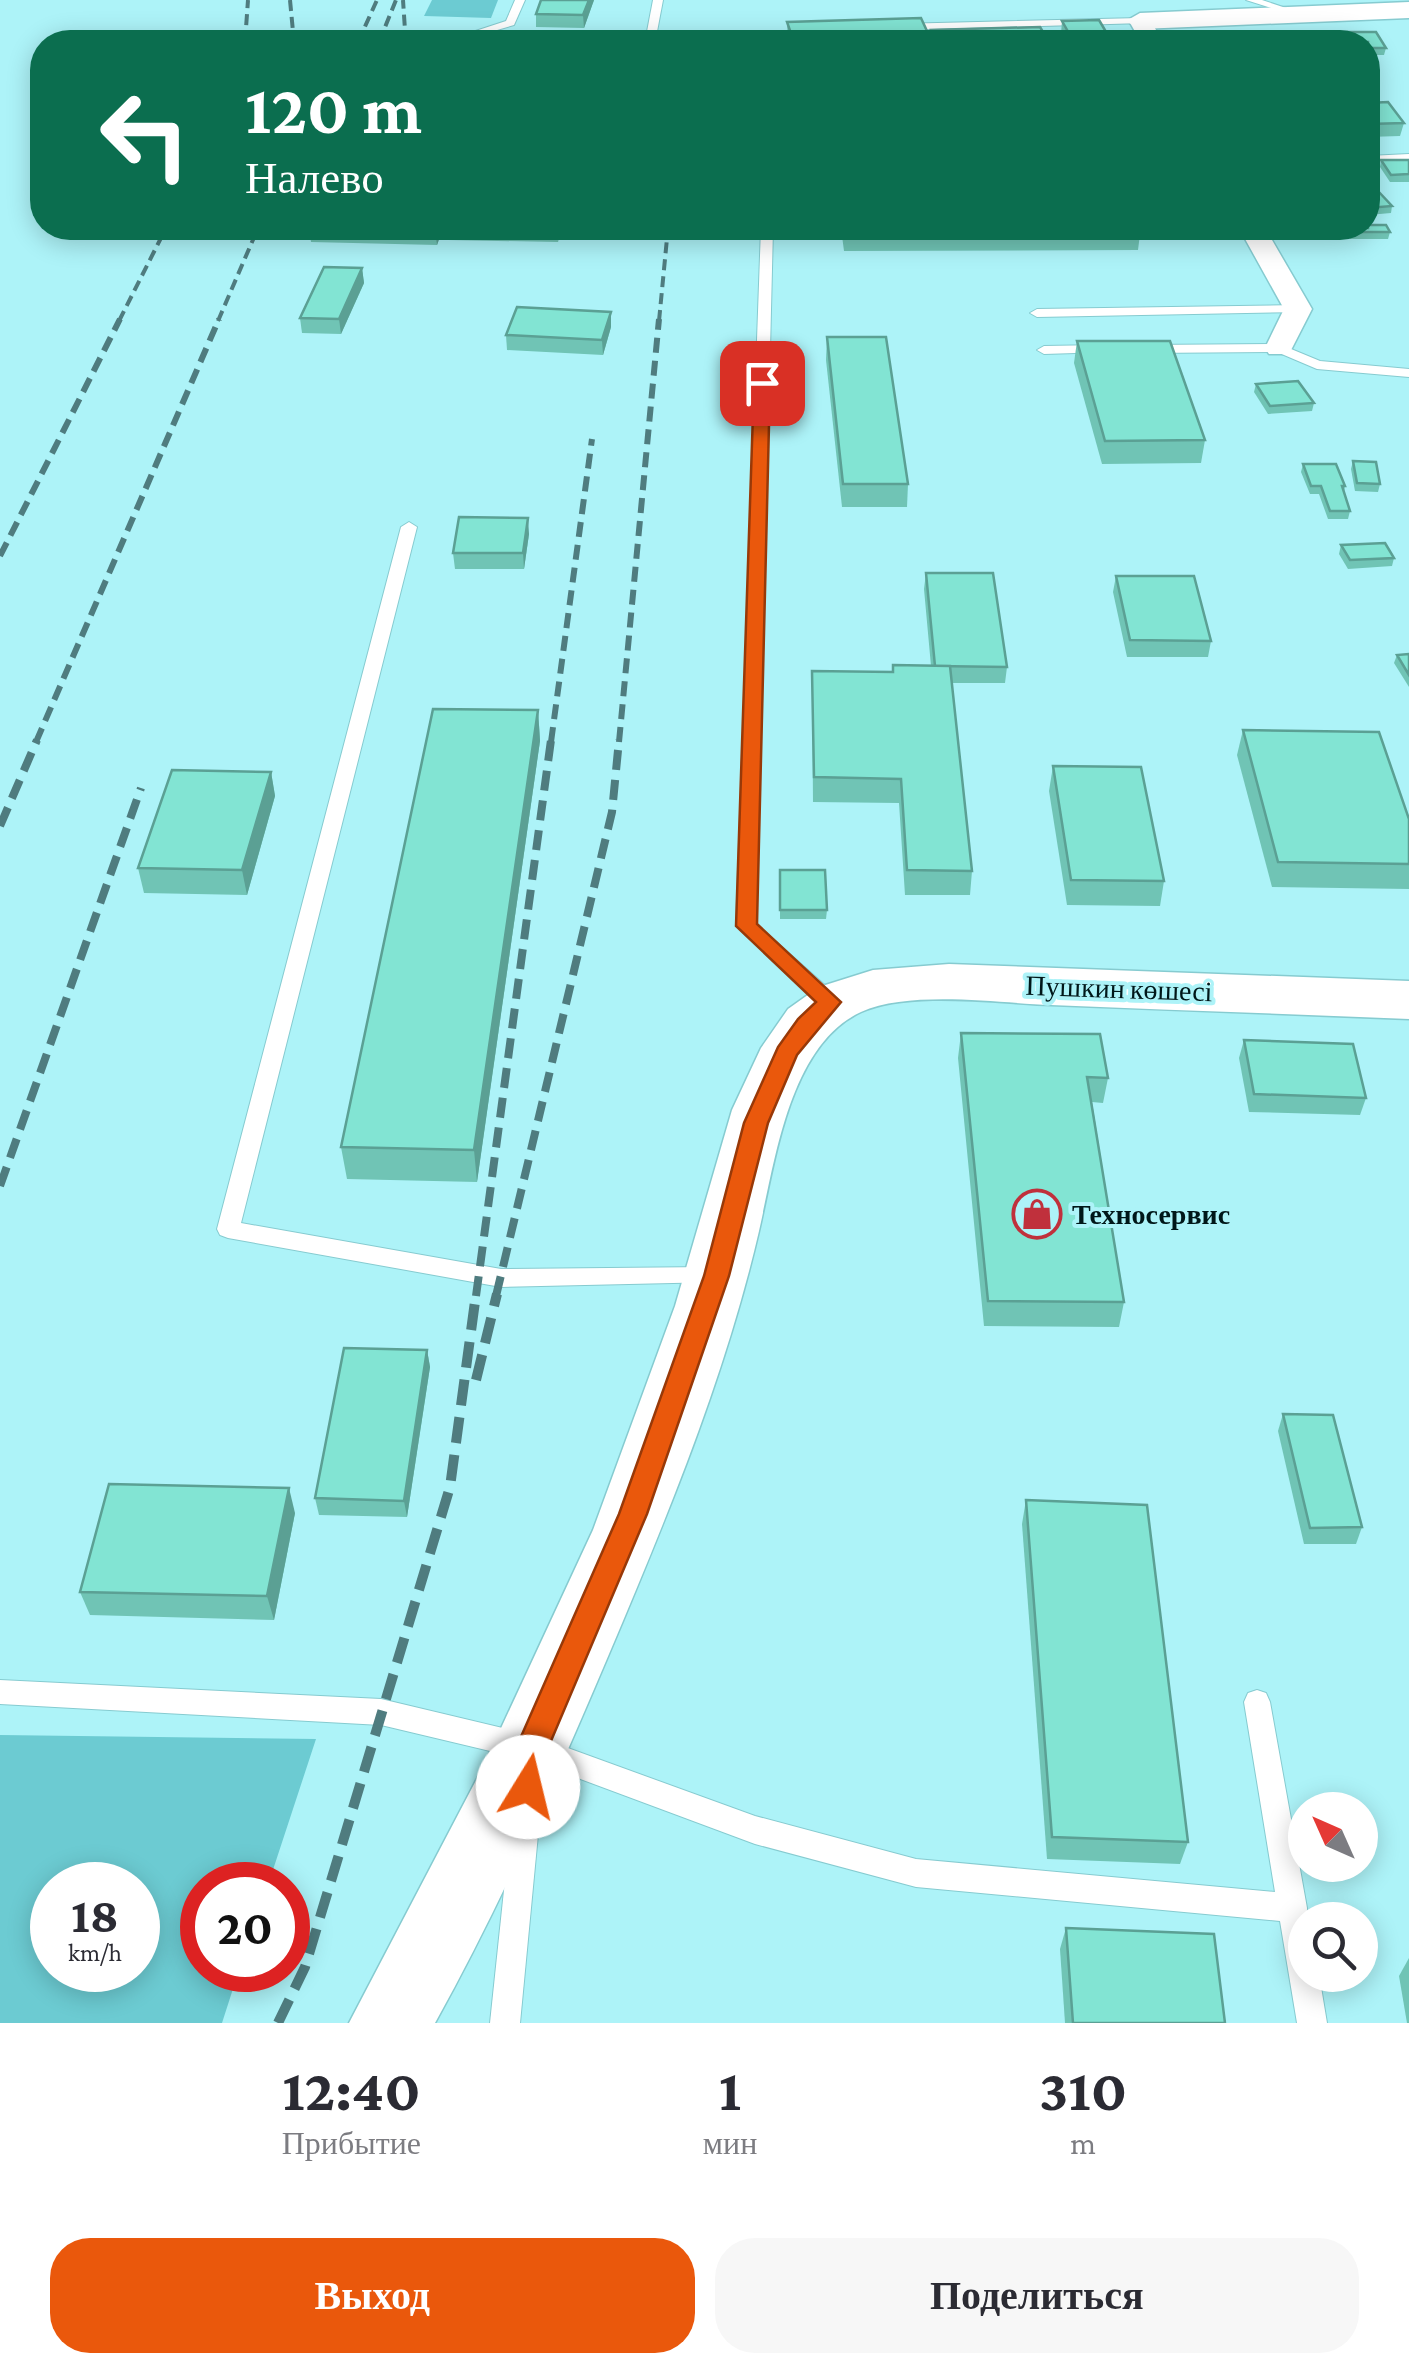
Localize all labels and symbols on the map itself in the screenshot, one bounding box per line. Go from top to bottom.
pin [720,341,805,426]
street label: Пушкин көшесі [1025,970,1213,1007]
shop icon: Техносервис [1011,1188,1063,1240]
place label: Техносервис [1072,1199,1230,1230]
position arrow [476,1735,580,1839]
north arrow [1288,1792,1378,1882]
speed limit sign: 20 [180,1862,310,1992]

